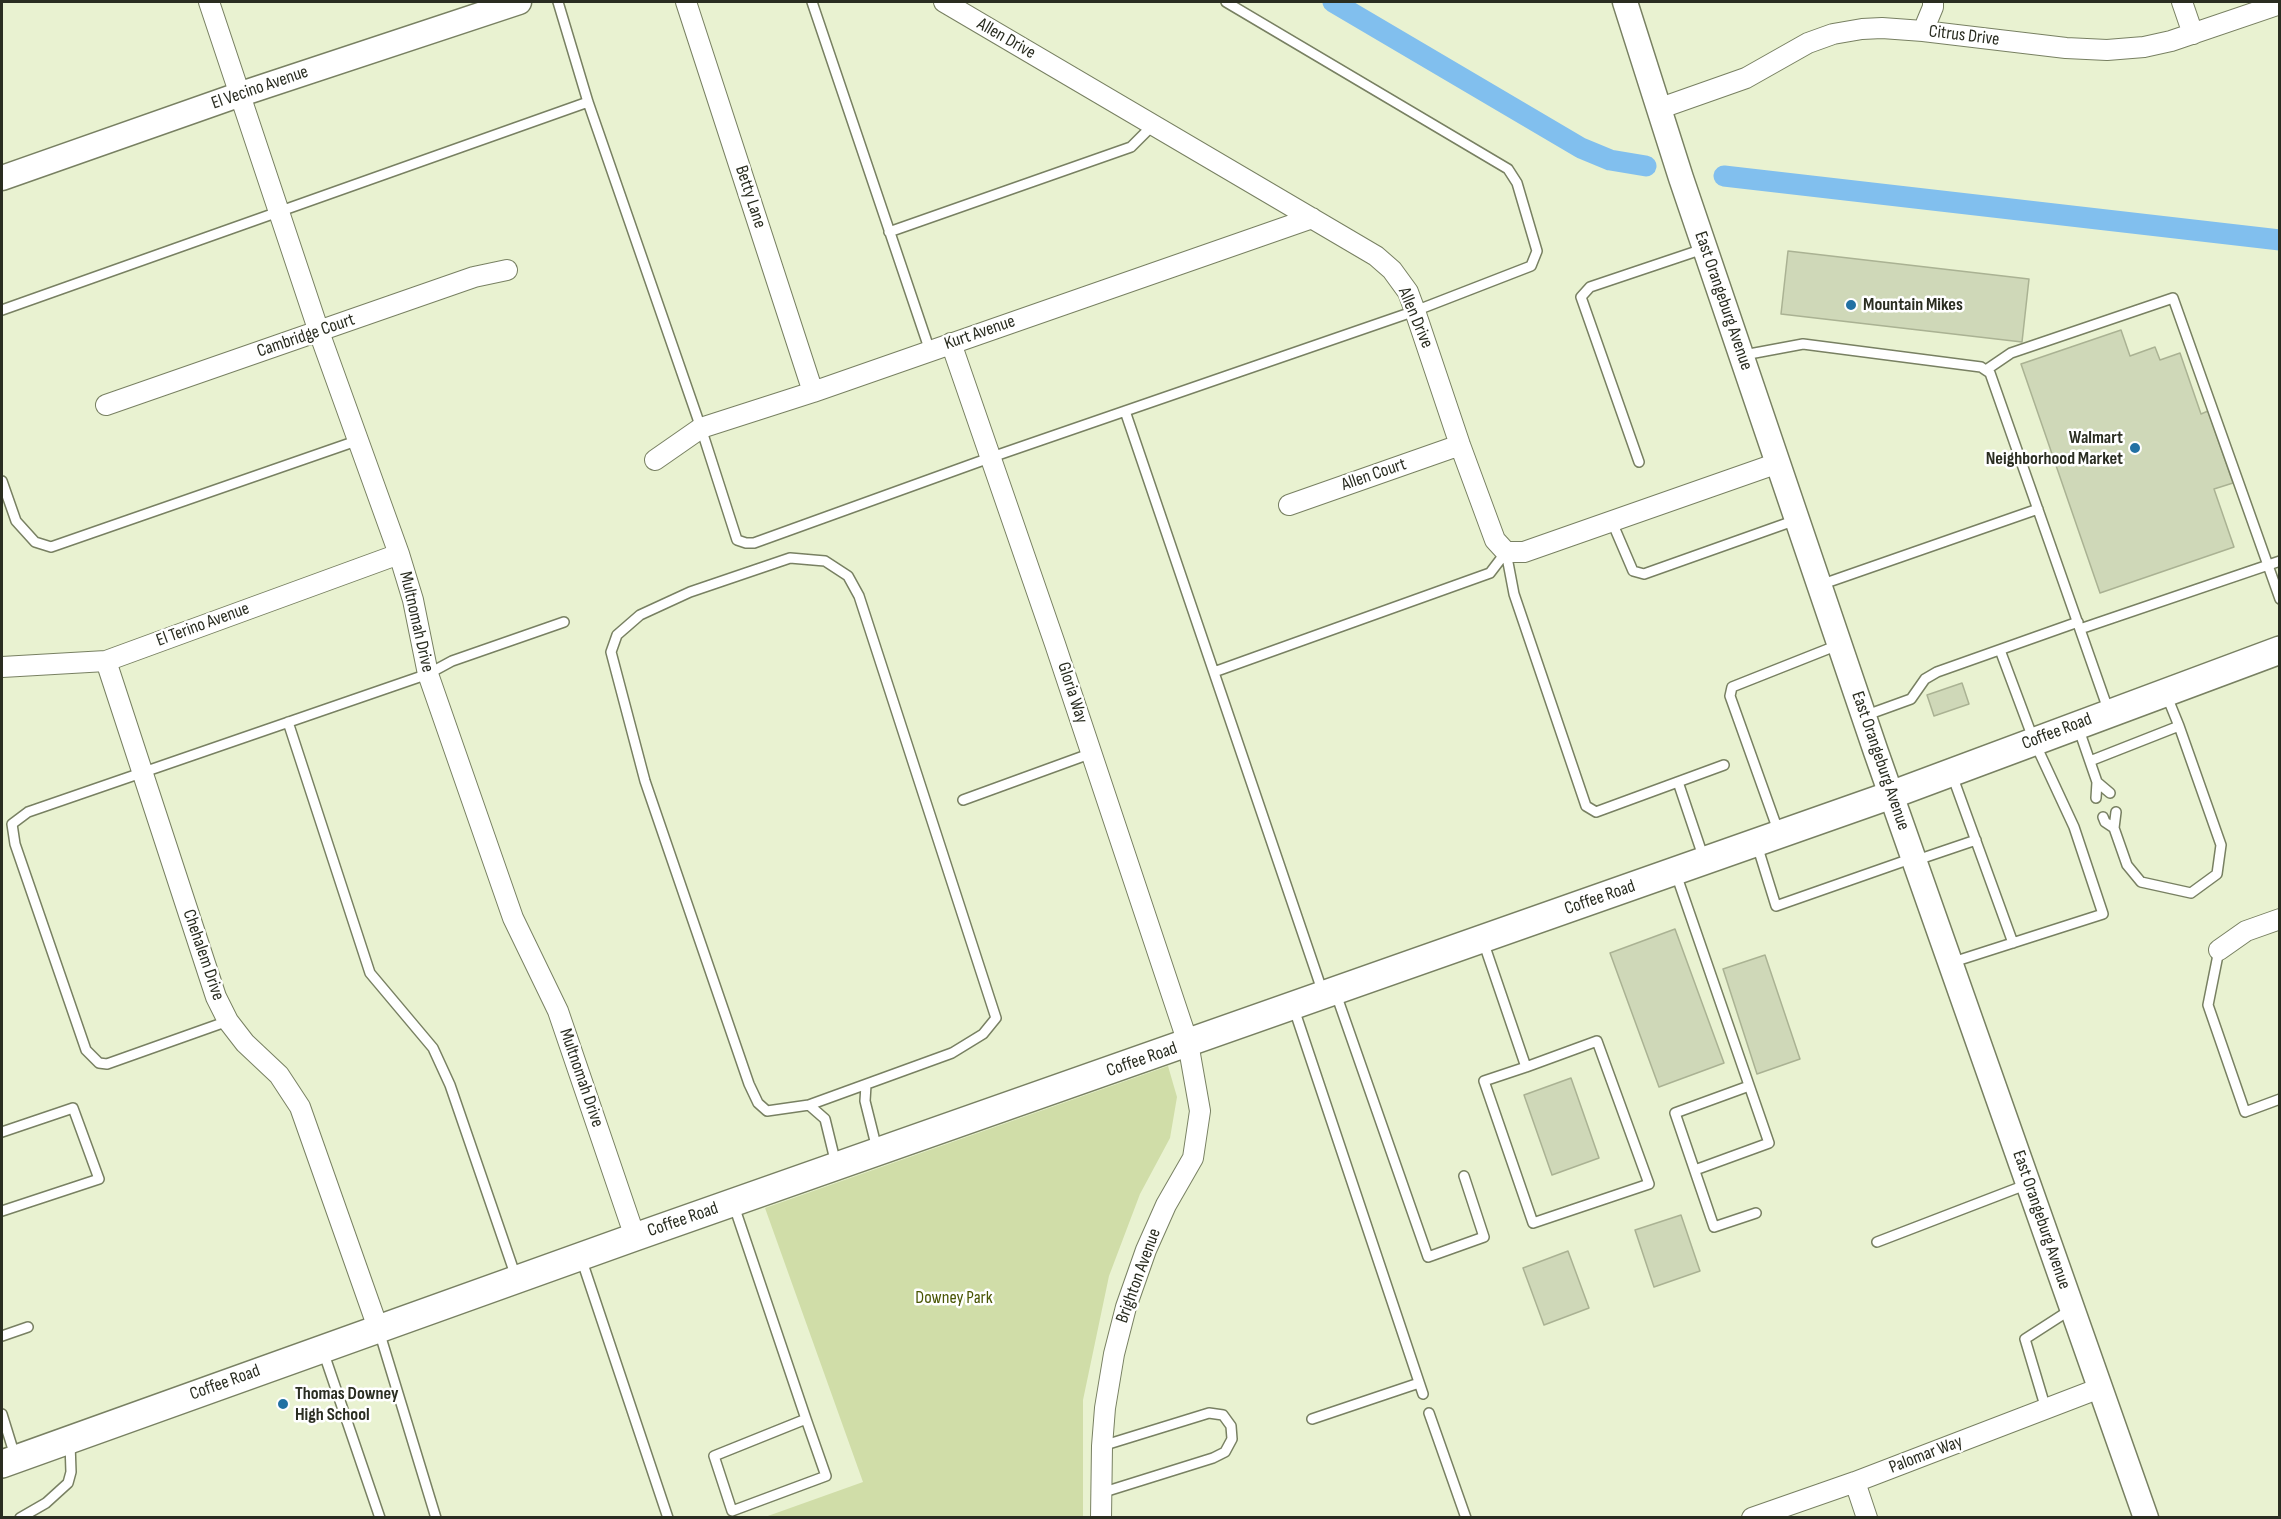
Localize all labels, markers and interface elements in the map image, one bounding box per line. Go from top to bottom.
street label: Allen Drive [973,14,1039,64]
street label: Citrus Drive [1927,21,2001,51]
street label: El Vecino Avenue [209,61,311,115]
street label: Betty Lane [730,163,770,231]
street label: East Orangeburg Avenue [1689,229,1757,373]
street label: Allen Drive [1393,284,1437,352]
place label: Mountain Mikes [1863,294,1963,316]
marker: Mountain Mikes [1844,298,1858,312]
street label: Cambridge Court [254,309,358,363]
street label: Kurt Avenue [942,311,1018,355]
place label: Walmart Neighborhood Market [1986,427,2123,470]
marker: Walmart Neighborhood Market [2128,441,2142,455]
street label: Allen Court [1339,454,1409,496]
street label: Multnomah Drive [394,570,438,674]
street label: El Terino Avenue [153,598,253,652]
street label: Gloria Way [1052,660,1092,726]
street label: East Orangeburg Avenue [1846,689,1914,833]
street label: Coffee Road [2019,709,2095,755]
street label: Coffee Road [1562,876,1638,920]
street label: Chehalem Drive [177,907,229,1003]
street label: Multnomah Drive [554,1026,608,1130]
street label: Coffee Road [1104,1038,1180,1082]
street label: East Orangeburg Avenue [2007,1148,2075,1292]
street label: Coffee Road [645,1198,721,1242]
street label: Brighton Avenue [1112,1226,1166,1326]
park label: Downey Park [915,1287,993,1309]
street label: Coffee Road [187,1360,263,1406]
place label: Thomas Downey High School [295,1383,399,1426]
marker: Thomas Downey High School [276,1397,290,1411]
street label: Palomar Way [1886,1431,1966,1479]

